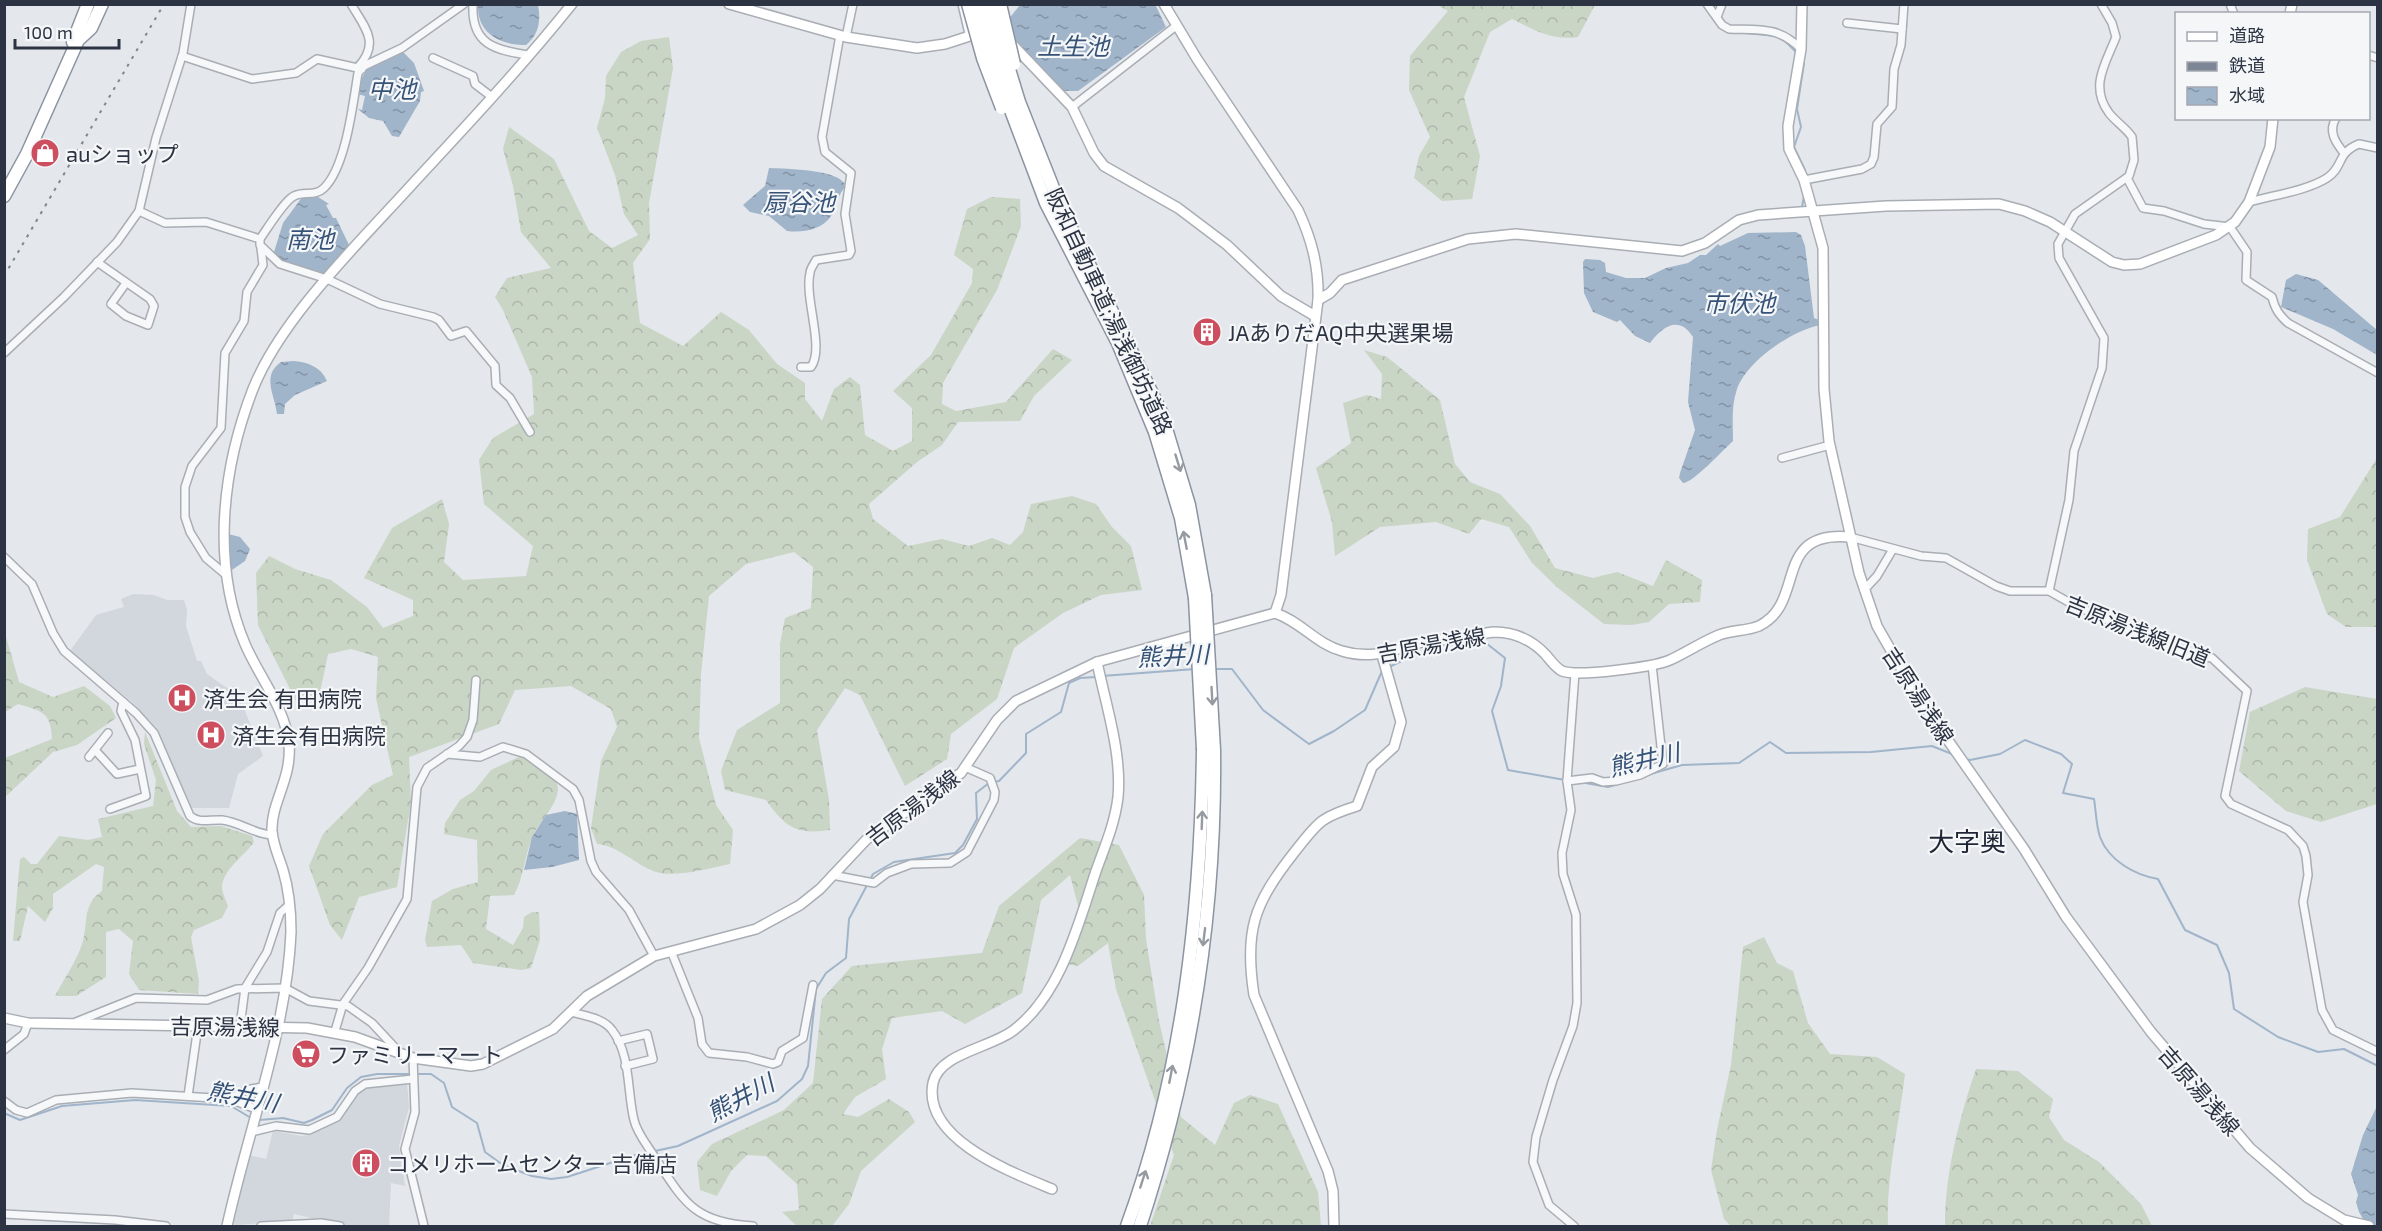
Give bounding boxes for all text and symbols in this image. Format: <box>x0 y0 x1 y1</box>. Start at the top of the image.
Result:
scale bar <box>15 12 118 50</box>
legend <box>2175 12 2370 120</box>
text: 100 m <box>24 21 73 43</box>
text: 道路 <box>2229 24 2265 46</box>
water label: 土生池 <box>1037 31 1111 60</box>
text: 鉄道 <box>2229 54 2265 76</box>
water label: 中池 <box>368 74 418 103</box>
text: 水域 <box>2229 84 2265 106</box>
shop icon: auショップ <box>29 137 61 169</box>
place label: auショップ <box>66 140 179 166</box>
street label: 阪和自動車道;湯浅御坊道路 <box>1041 184 1179 438</box>
water label: 扇谷池 <box>763 187 837 216</box>
water label: 南池 <box>286 224 336 253</box>
water label: 市伏池 <box>1703 288 1777 317</box>
building icon: JAありだAQ中央選果場 <box>1191 316 1223 348</box>
place label: JAありだAQ中央選果場 <box>1228 319 1453 346</box>
one-way arrow <box>1173 453 1184 472</box>
one-way arrow <box>1179 531 1190 550</box>
street label: 吉原湯浅線旧道 <box>2062 589 2214 671</box>
street label: 吉原湯浅線 <box>1375 622 1487 666</box>
water label: 熊井川 <box>1136 638 1213 671</box>
street label: 吉原湯浅線 <box>1878 642 1960 748</box>
hospital icon: 済生会 有田病院 <box>166 682 198 714</box>
place label: 済生会 有田病院 <box>203 685 362 711</box>
one-way arrow <box>1207 685 1218 705</box>
hospital icon: 済生会有田病院 <box>195 719 227 751</box>
place label: 済生会有田病院 <box>232 722 386 748</box>
water label: 熊井川 <box>1606 736 1685 781</box>
street label: 吉原湯浅線 <box>860 764 964 850</box>
one-way arrow <box>1196 811 1207 831</box>
district label: 大字奥 <box>1928 825 2006 856</box>
one-way arrow <box>1198 926 1209 946</box>
street label: 吉原湯浅線 <box>170 1012 280 1040</box>
supermarket icon: ファミリーマート <box>290 1038 322 1070</box>
street label: 吉原湯浅線 <box>2154 1040 2246 1140</box>
place label: ファミリーマート <box>327 1041 503 1067</box>
one-way arrow <box>1166 1065 1177 1085</box>
water label: 熊井川 <box>701 1066 781 1127</box>
water label: 熊井川 <box>205 1075 284 1118</box>
building icon: コメリホームセンター 吉備店 <box>350 1147 382 1179</box>
place label: コメリホームセンター 吉備店 <box>387 1150 677 1176</box>
one-way arrow <box>1139 1170 1150 1189</box>

